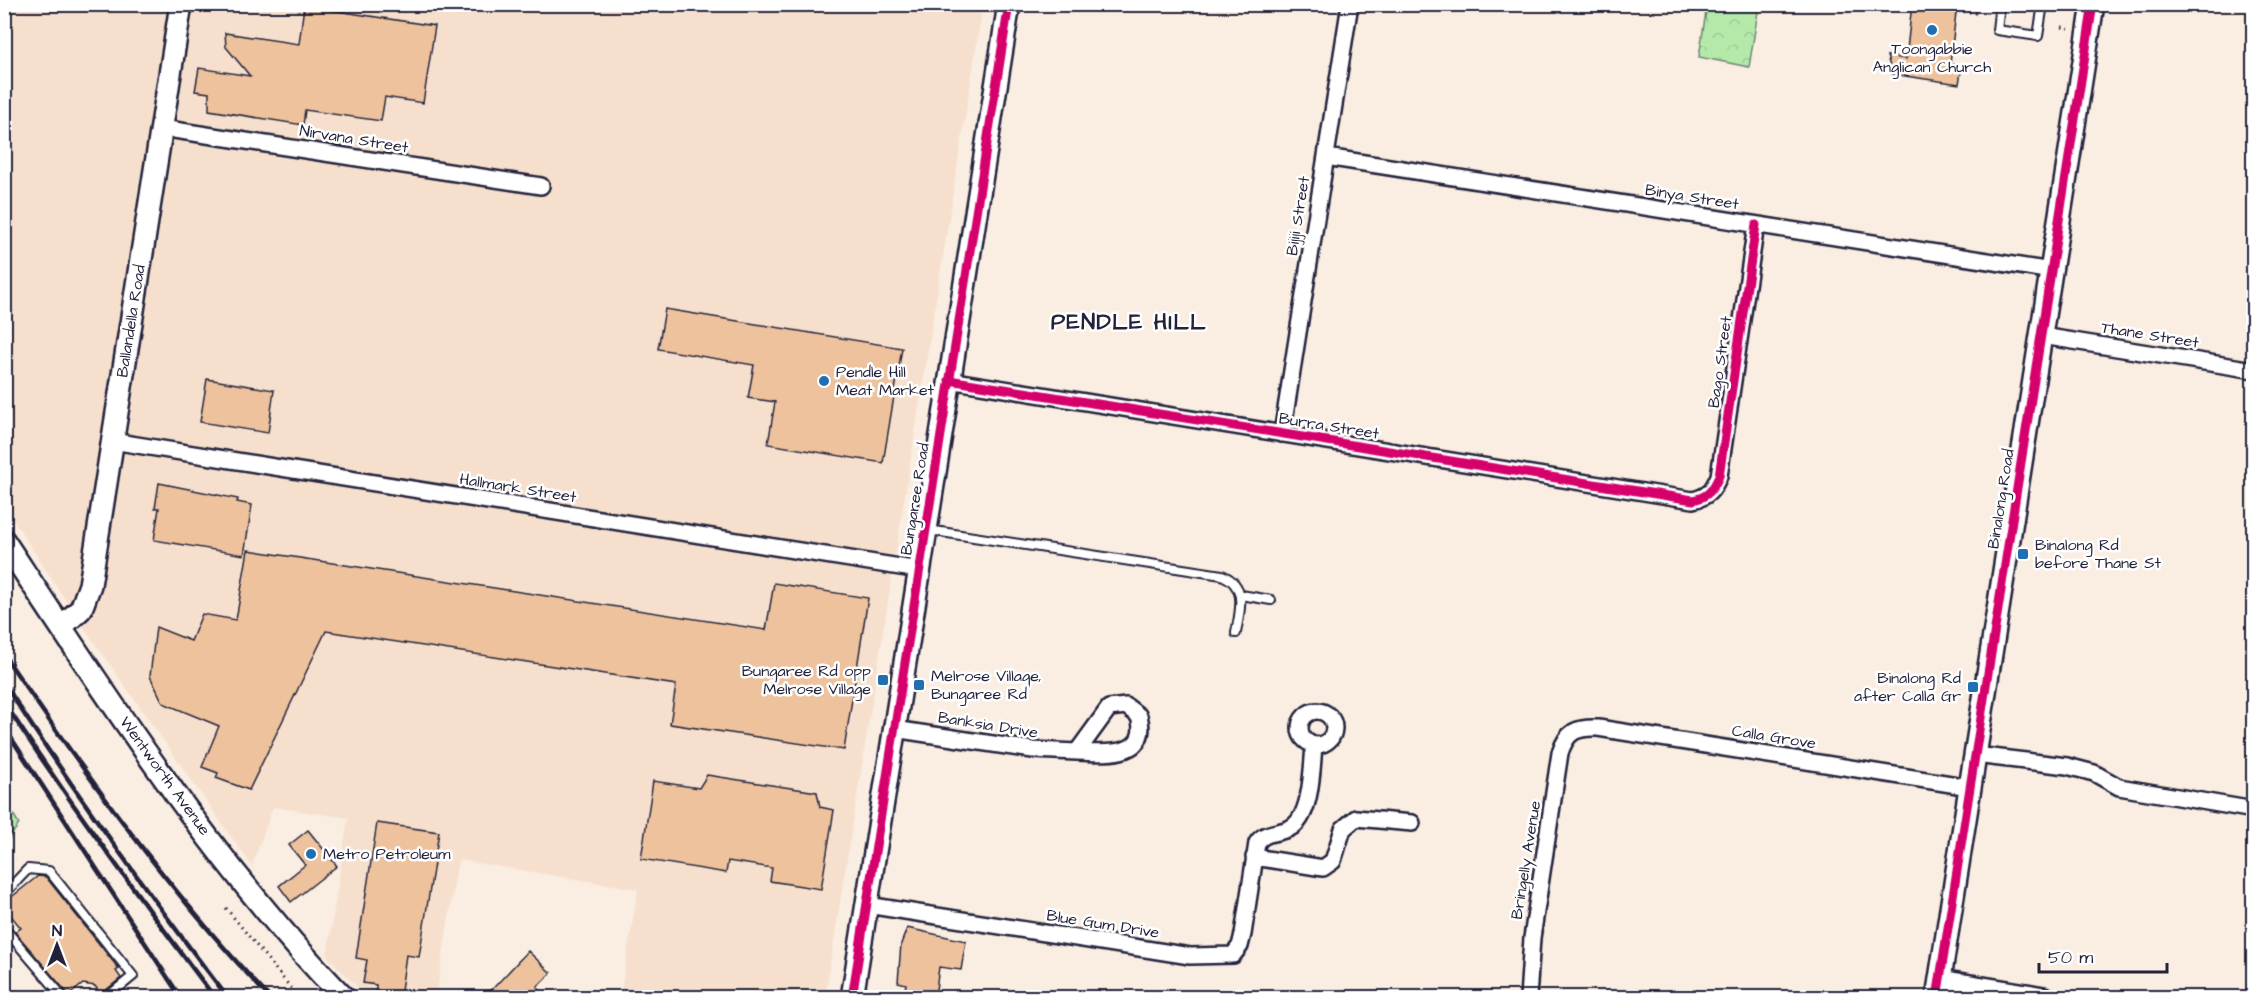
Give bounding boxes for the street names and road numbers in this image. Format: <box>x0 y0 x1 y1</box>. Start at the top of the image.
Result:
street label: Nirvana Street <box>298 120 410 159</box>
street label: Bijiji Street <box>1281 174 1315 257</box>
street label: Binya Street <box>1643 179 1741 216</box>
street label: Ballandella Road <box>111 263 151 379</box>
street label: Bago Street <box>1703 314 1738 409</box>
street label: Thane Street <box>2100 316 2201 354</box>
street label: Burra Street <box>1277 407 1381 445</box>
street label: Bungaree Road <box>895 441 936 557</box>
street label: Binalong Road <box>1982 447 2021 551</box>
street label: Hallmark Street <box>458 468 578 508</box>
street label: Banksia Drive <box>936 706 1040 744</box>
street label: Wentworth Avenue <box>114 712 216 840</box>
street label: Calla Grove <box>1730 719 1818 755</box>
street label: Bringelly Avenue <box>1506 799 1547 921</box>
street label: Blue Gum Drive <box>1045 904 1161 944</box>

